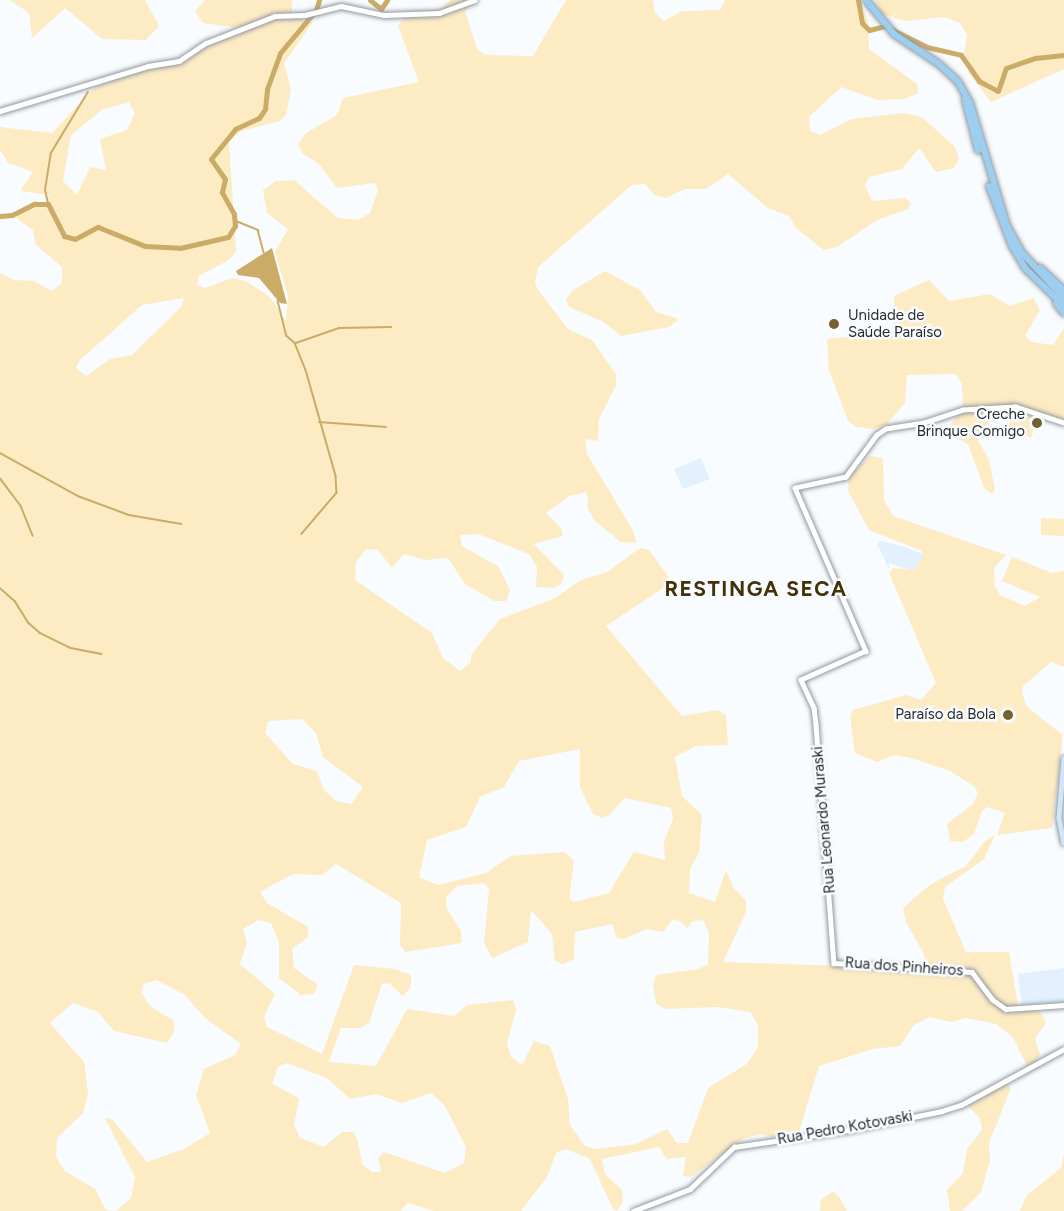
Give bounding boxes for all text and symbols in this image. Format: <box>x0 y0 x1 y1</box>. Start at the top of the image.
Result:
place label: Unidade de Saúde Paraíso <box>848 306 942 341</box>
marker: Unidade de Saúde Paraíso <box>825 315 843 333</box>
place label: Creche Brinque Comigo <box>917 405 1025 440</box>
marker: Creche Brinque Comigo <box>1030 416 1044 430</box>
district label: RESTINGA SECA <box>664 576 848 602</box>
place label: Paraíso da Bola <box>895 706 996 724</box>
marker: Paraíso da Bola <box>1001 708 1015 722</box>
street label: Rua Leonardo Muraski <box>809 746 839 894</box>
street label: Rua dos Pinheiros <box>844 954 964 980</box>
street label: Rua Pedro Kotovaski <box>776 1107 914 1149</box>

